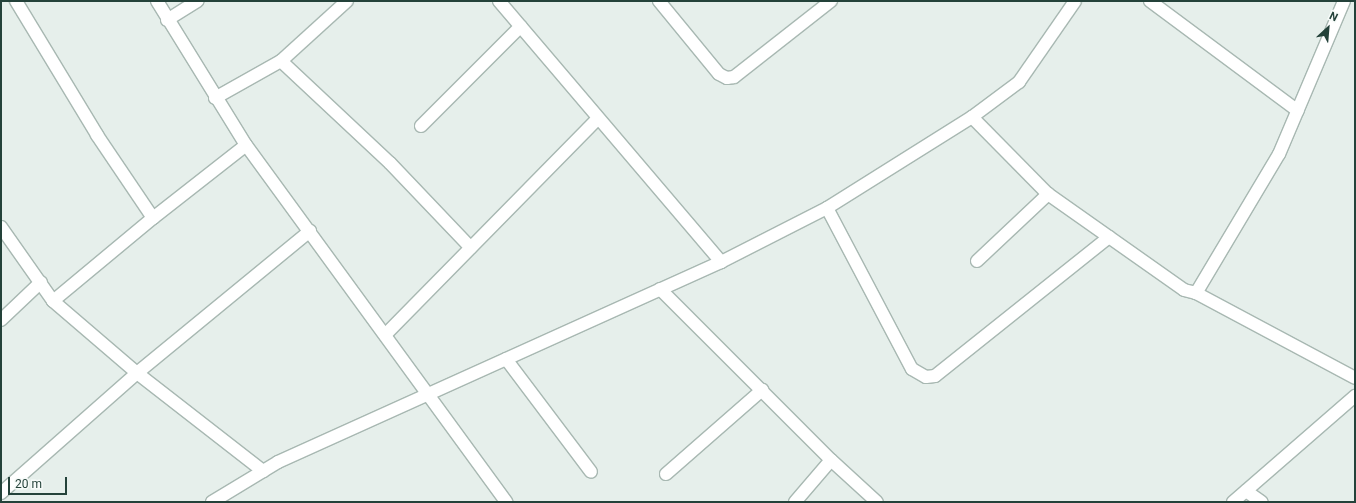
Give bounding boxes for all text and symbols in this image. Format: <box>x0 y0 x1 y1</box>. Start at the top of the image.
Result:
north arrow <box>1308 8 1348 48</box>
text: N <box>1327 9 1340 24</box>
scale bar <box>10 469 69 495</box>
text: 20 m <box>15 477 42 491</box>

